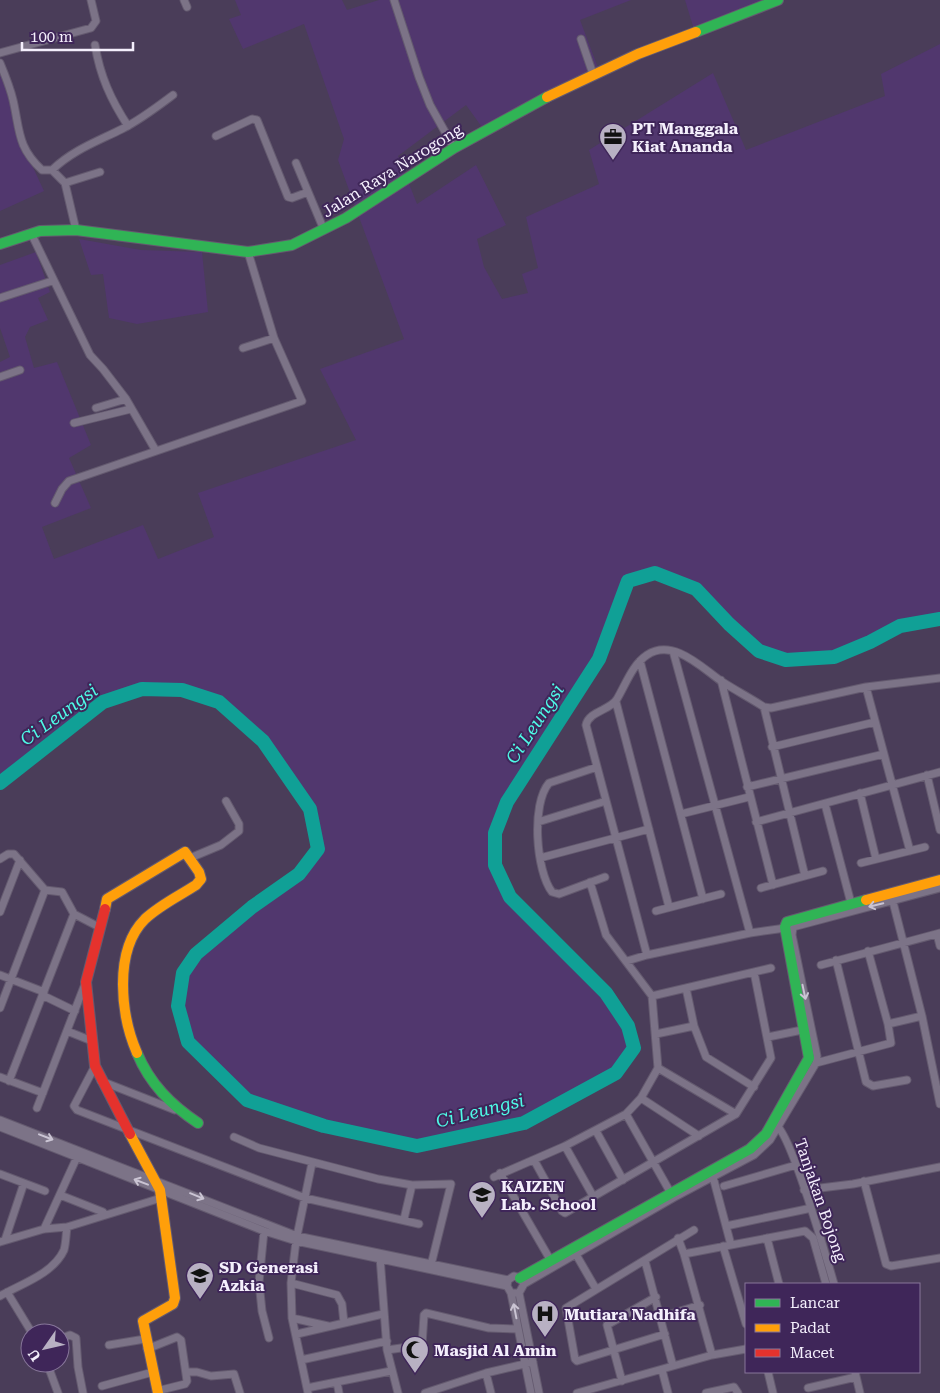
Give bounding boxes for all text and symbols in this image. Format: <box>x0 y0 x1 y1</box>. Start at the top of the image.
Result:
scale bar <box>22 20 134 52</box>
text: 100 m <box>30 28 73 46</box>
street label: Jalan Raya Narogong <box>319 119 467 221</box>
place label: PT Manggala Kiat Ananda <box>632 119 739 156</box>
office icon: PT Manggala Kiat Ananda <box>598 122 628 161</box>
water label: Ci Leungsi <box>16 679 102 750</box>
water label: Ci Leungsi <box>501 680 568 767</box>
one-way arrow <box>868 901 884 910</box>
one-way arrow <box>800 983 809 999</box>
water label: Ci Leungsi <box>434 1089 527 1132</box>
one-way arrow <box>37 1133 53 1142</box>
street label: Tanjakan Bojong <box>791 1136 851 1265</box>
one-way arrow <box>134 1177 149 1187</box>
place label: KAIZEN Lab. School <box>501 1177 597 1214</box>
school or university icon: KAIZEN Lab. School <box>467 1180 497 1219</box>
one-way arrow <box>189 1191 204 1201</box>
place label: SD Generasi Azkia <box>219 1258 319 1295</box>
school or university icon: SD Generasi Azkia <box>185 1261 215 1300</box>
legend <box>745 1283 920 1373</box>
text: Lancar <box>790 1294 840 1312</box>
hospital icon: Mutiara Nadhifa <box>530 1299 560 1338</box>
one-way arrow <box>509 1303 519 1319</box>
place label: Mutiara Nadhifa <box>564 1305 696 1324</box>
text: Padat <box>790 1319 831 1337</box>
north arrow <box>20 1323 70 1373</box>
mosque icon: Masjid Al Amin <box>400 1335 430 1374</box>
place label: Masjid Al Amin <box>434 1341 557 1360</box>
text: Macet <box>790 1344 835 1362</box>
text: U <box>24 1346 44 1364</box>

